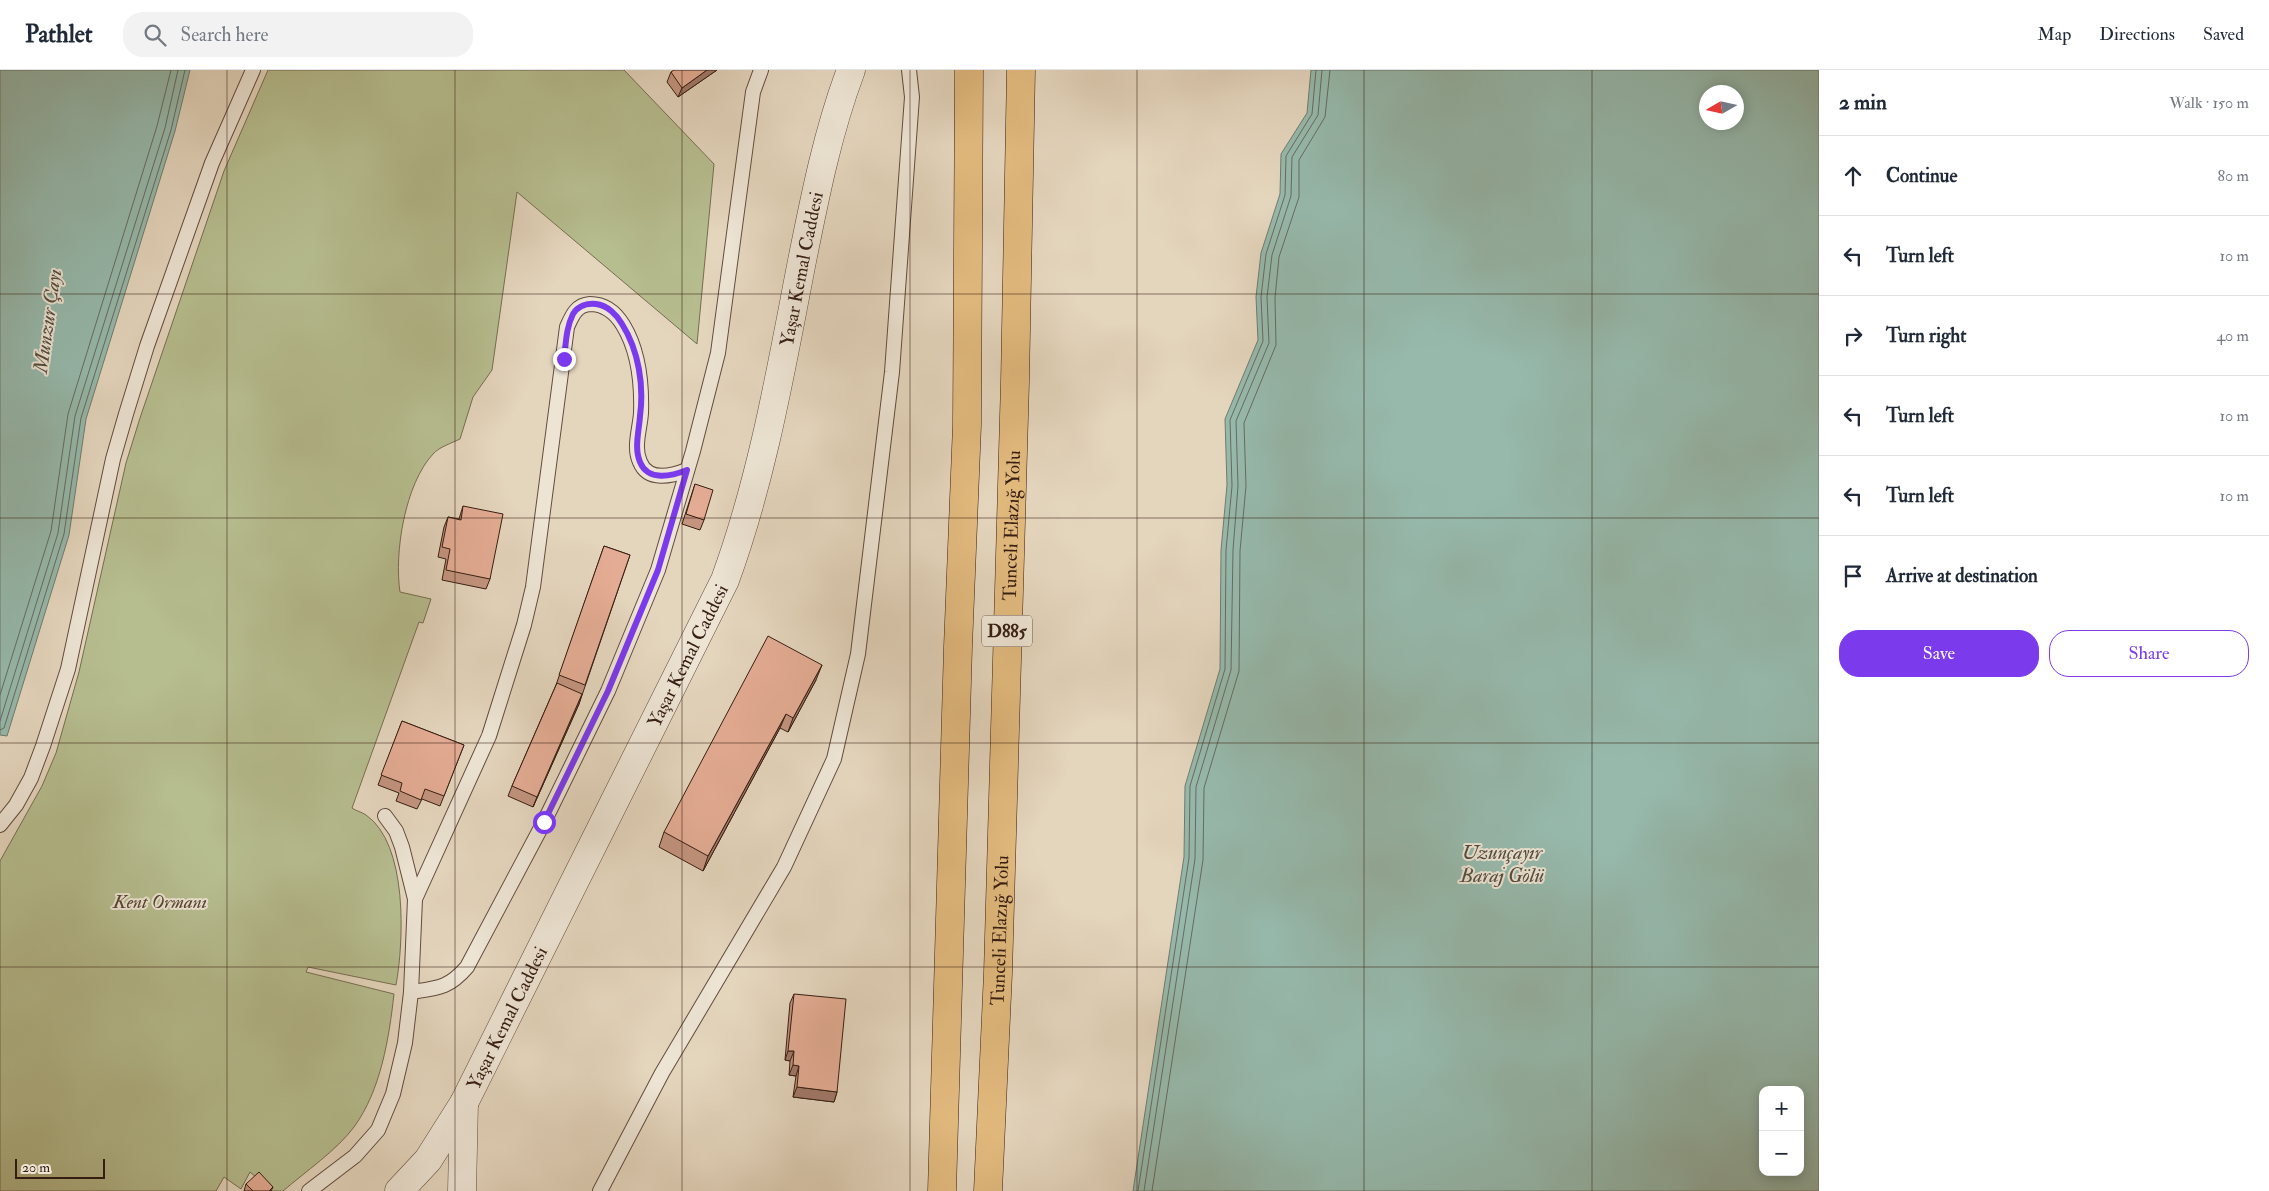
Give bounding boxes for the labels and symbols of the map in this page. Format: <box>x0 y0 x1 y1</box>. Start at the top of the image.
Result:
north arrow <box>1699 85 1744 130</box>
street label: Yaşar Kemal Caddesi <box>775 190 829 348</box>
water label: Munzur Çayı <box>28 267 67 376</box>
route end <box>553 348 576 371</box>
street label: Tunceli Elazığ Yolu <box>998 450 1026 601</box>
street label: Yaşar Kemal Caddesi <box>642 580 734 732</box>
road number: D885 <box>982 616 1032 646</box>
route start <box>533 811 556 834</box>
water label: Uzunçayır Baraj Gölü <box>1459 840 1544 888</box>
street label: Tunceli Elazığ Yolu <box>986 855 1014 1006</box>
park label: Kent Ormanı <box>112 890 207 914</box>
street label: Yaşar Kemal Caddesi <box>462 943 553 1094</box>
scale bar <box>15 1156 105 1179</box>

